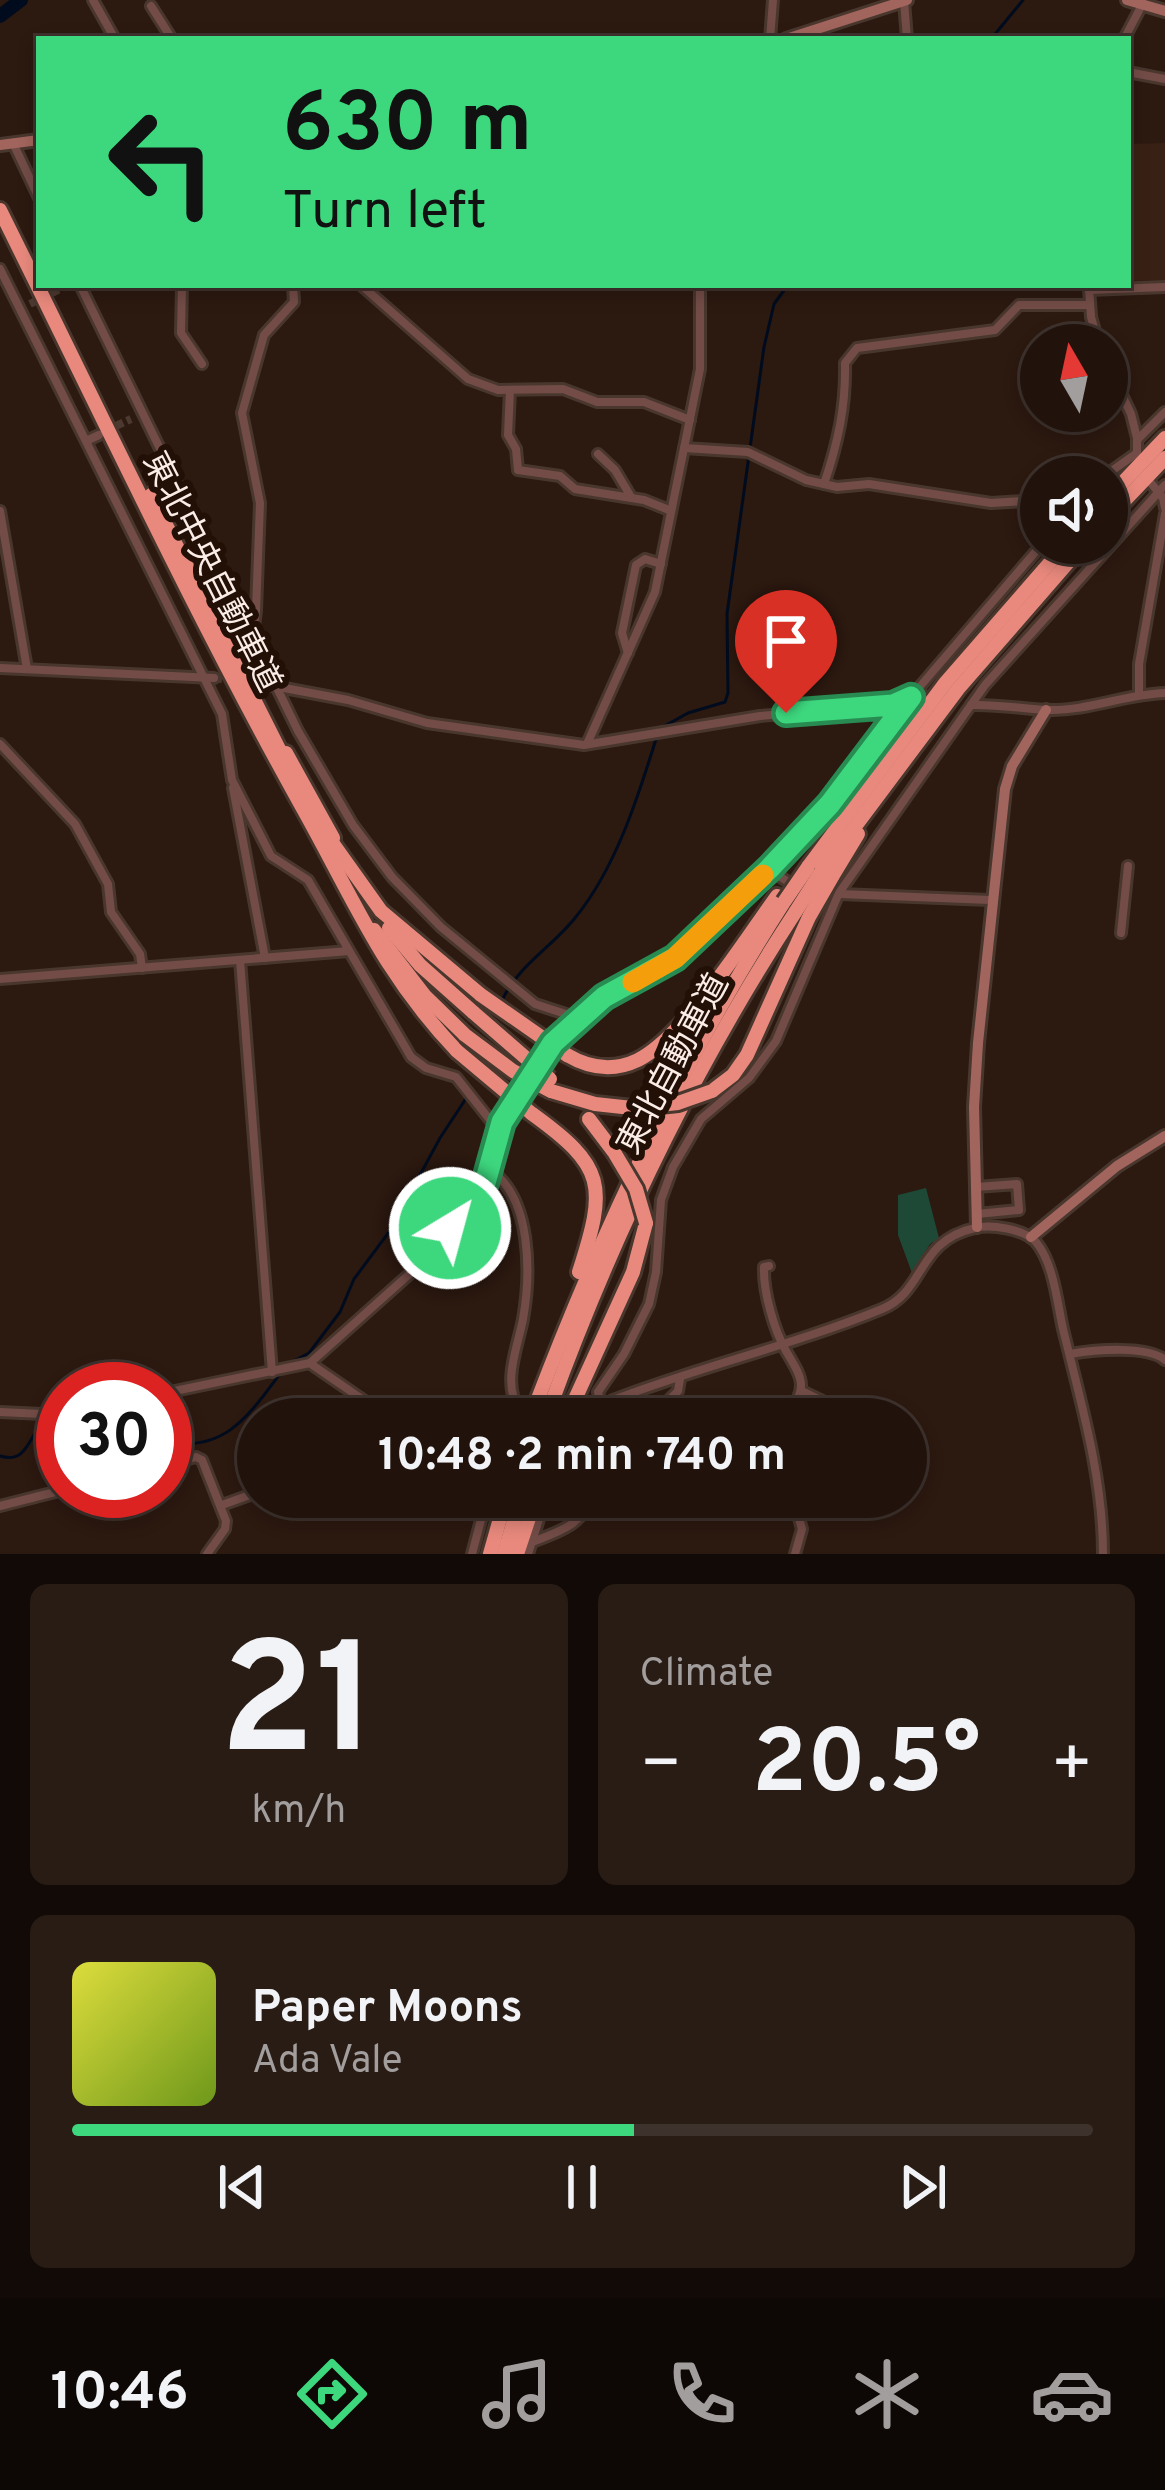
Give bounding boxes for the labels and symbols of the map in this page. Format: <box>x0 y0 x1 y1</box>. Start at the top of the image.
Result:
north arrow <box>1020 324 1128 432</box>
street label: 東北中央自動車道 <box>131 446 289 700</box>
pin <box>735 590 837 713</box>
street label: 東北自動車道 <box>610 968 740 1162</box>
position arrow <box>387 1165 513 1291</box>
speed limit sign: 30 <box>36 1362 192 1518</box>

